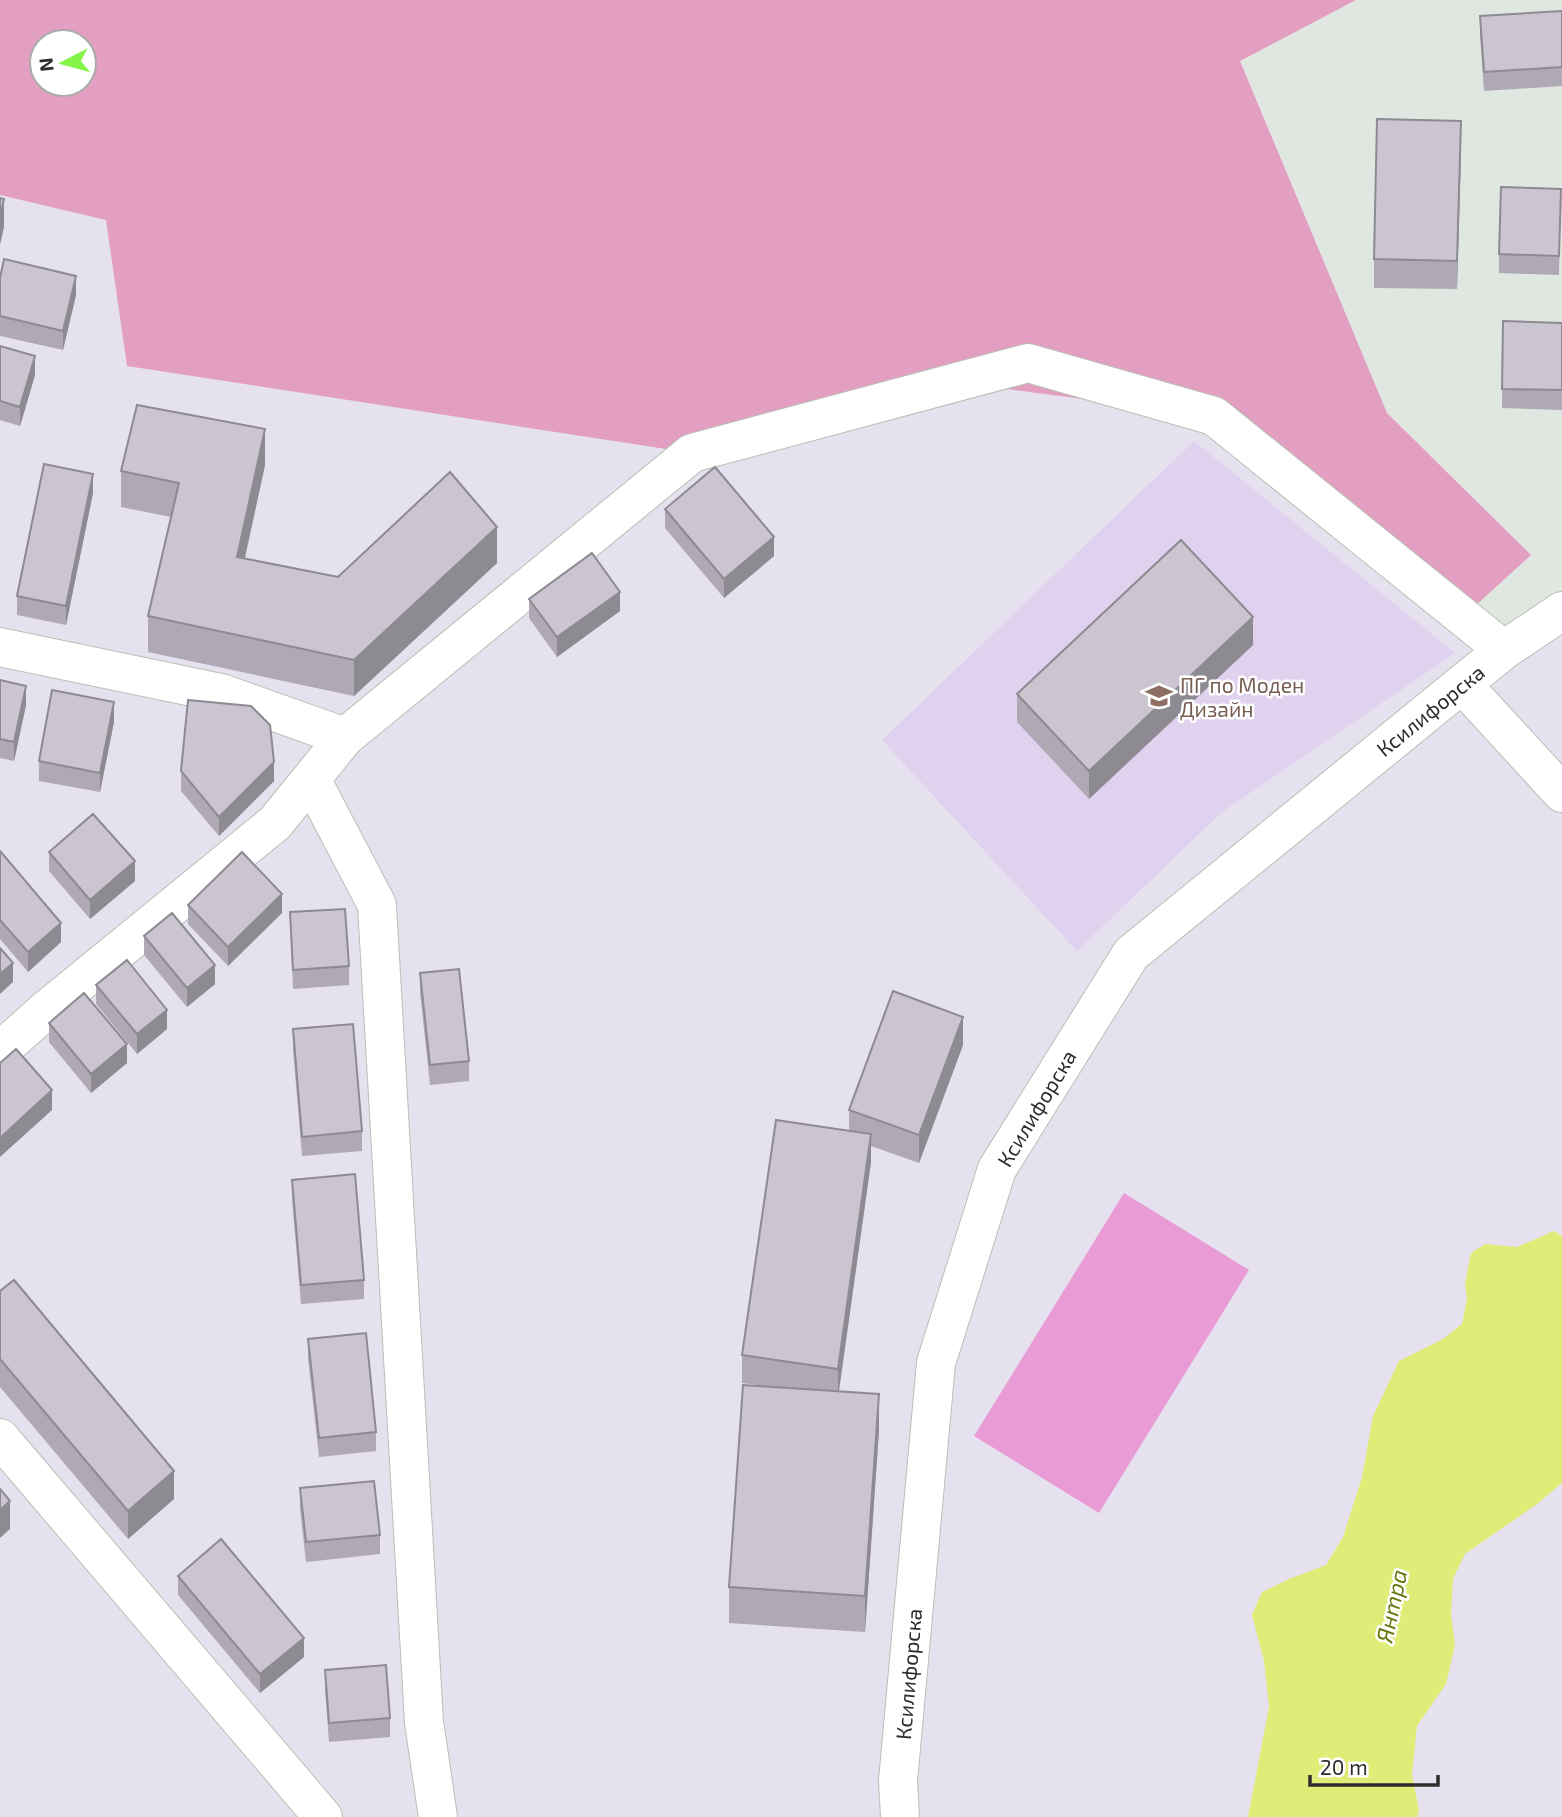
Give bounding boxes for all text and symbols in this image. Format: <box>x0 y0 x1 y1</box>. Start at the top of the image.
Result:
north arrow <box>28 28 98 98</box>
text: N <box>33 57 58 73</box>
street label: Ксилифорска <box>1371 659 1489 761</box>
place label: ПГ по Моден Дизайн <box>1180 672 1304 721</box>
school or university icon: ПГ по Моден Дизайн <box>1144 681 1174 711</box>
street label: Ксилифорска <box>991 1045 1081 1171</box>
water label: Янтра <box>1370 1567 1412 1645</box>
street label: Ксилифорска <box>890 1607 926 1741</box>
scale bar <box>1310 1744 1438 1788</box>
text: 20 m <box>1320 1754 1368 1779</box>

